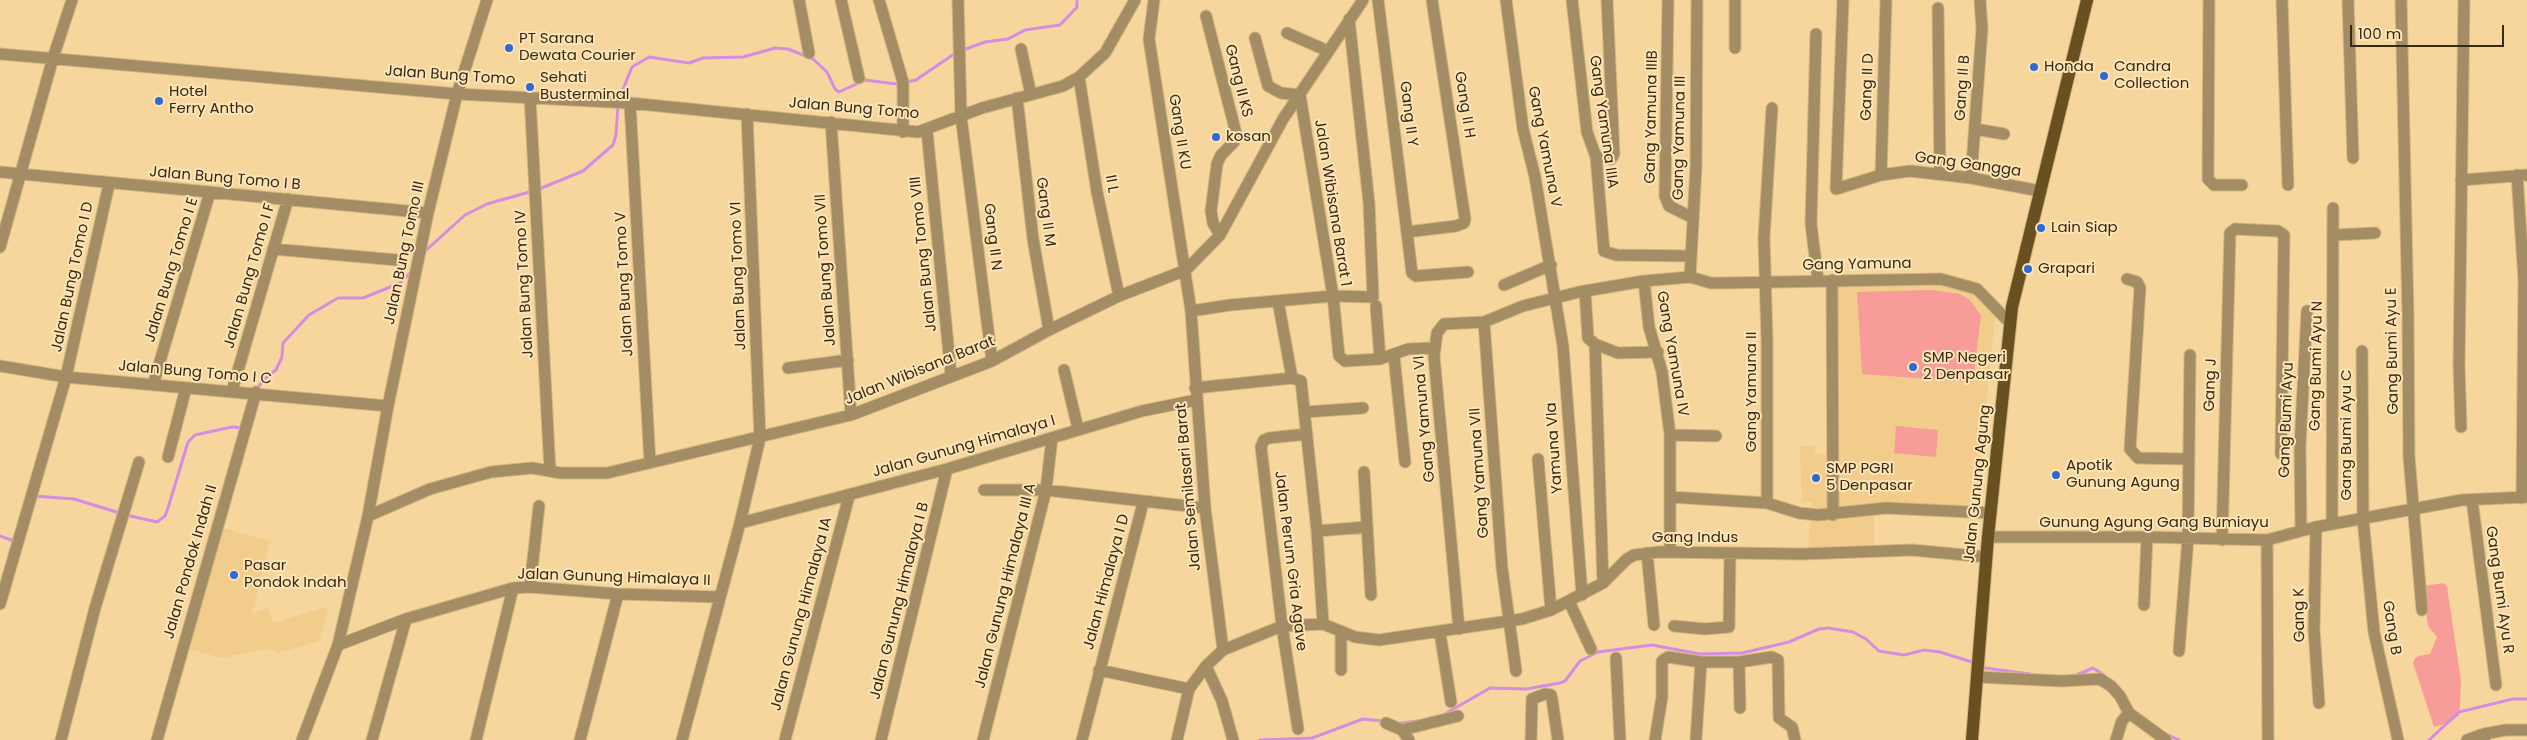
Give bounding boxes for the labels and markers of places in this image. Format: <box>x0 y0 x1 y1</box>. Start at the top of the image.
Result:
place label: PT Sarana Dewata Courier <box>519 30 636 65</box>
marker: PT Sarana Dewata Courier <box>503 42 515 54</box>
place label: Honda <box>2044 58 2094 76</box>
place label: Candra Collection <box>2114 58 2189 93</box>
marker: Honda <box>2028 61 2040 73</box>
place label: Sehati Busterminal <box>540 69 630 104</box>
marker: Candra Collection <box>2098 70 2110 82</box>
marker: Sehati Busterminal <box>524 81 536 93</box>
place label: Hotel Ferry Antho <box>169 83 254 118</box>
marker: Hotel Ferry Antho <box>153 95 165 107</box>
place label: kosan <box>1226 128 1271 146</box>
marker: kosan <box>1210 131 1222 143</box>
place label: Lain Siap <box>2051 219 2118 237</box>
marker: Lain Siap <box>2035 222 2047 234</box>
place label: Grapari <box>2038 260 2095 278</box>
marker: Grapari <box>2022 263 2034 275</box>
place label: SMP Negeri 2 Denpasar <box>1923 349 2009 384</box>
marker: SMP Negeri 2 Denpasar <box>1907 361 1919 373</box>
place label: Apotik Gunung Agung <box>2066 457 2180 492</box>
place label: SMP PGRI 5 Denpasar <box>1826 460 1913 495</box>
marker: Apotik Gunung Agung <box>2050 469 2062 481</box>
marker: SMP PGRI 5 Denpasar <box>1810 472 1822 484</box>
place label: Pasar Pondok Indah <box>244 557 347 592</box>
marker: Pasar Pondok Indah <box>228 569 240 581</box>

